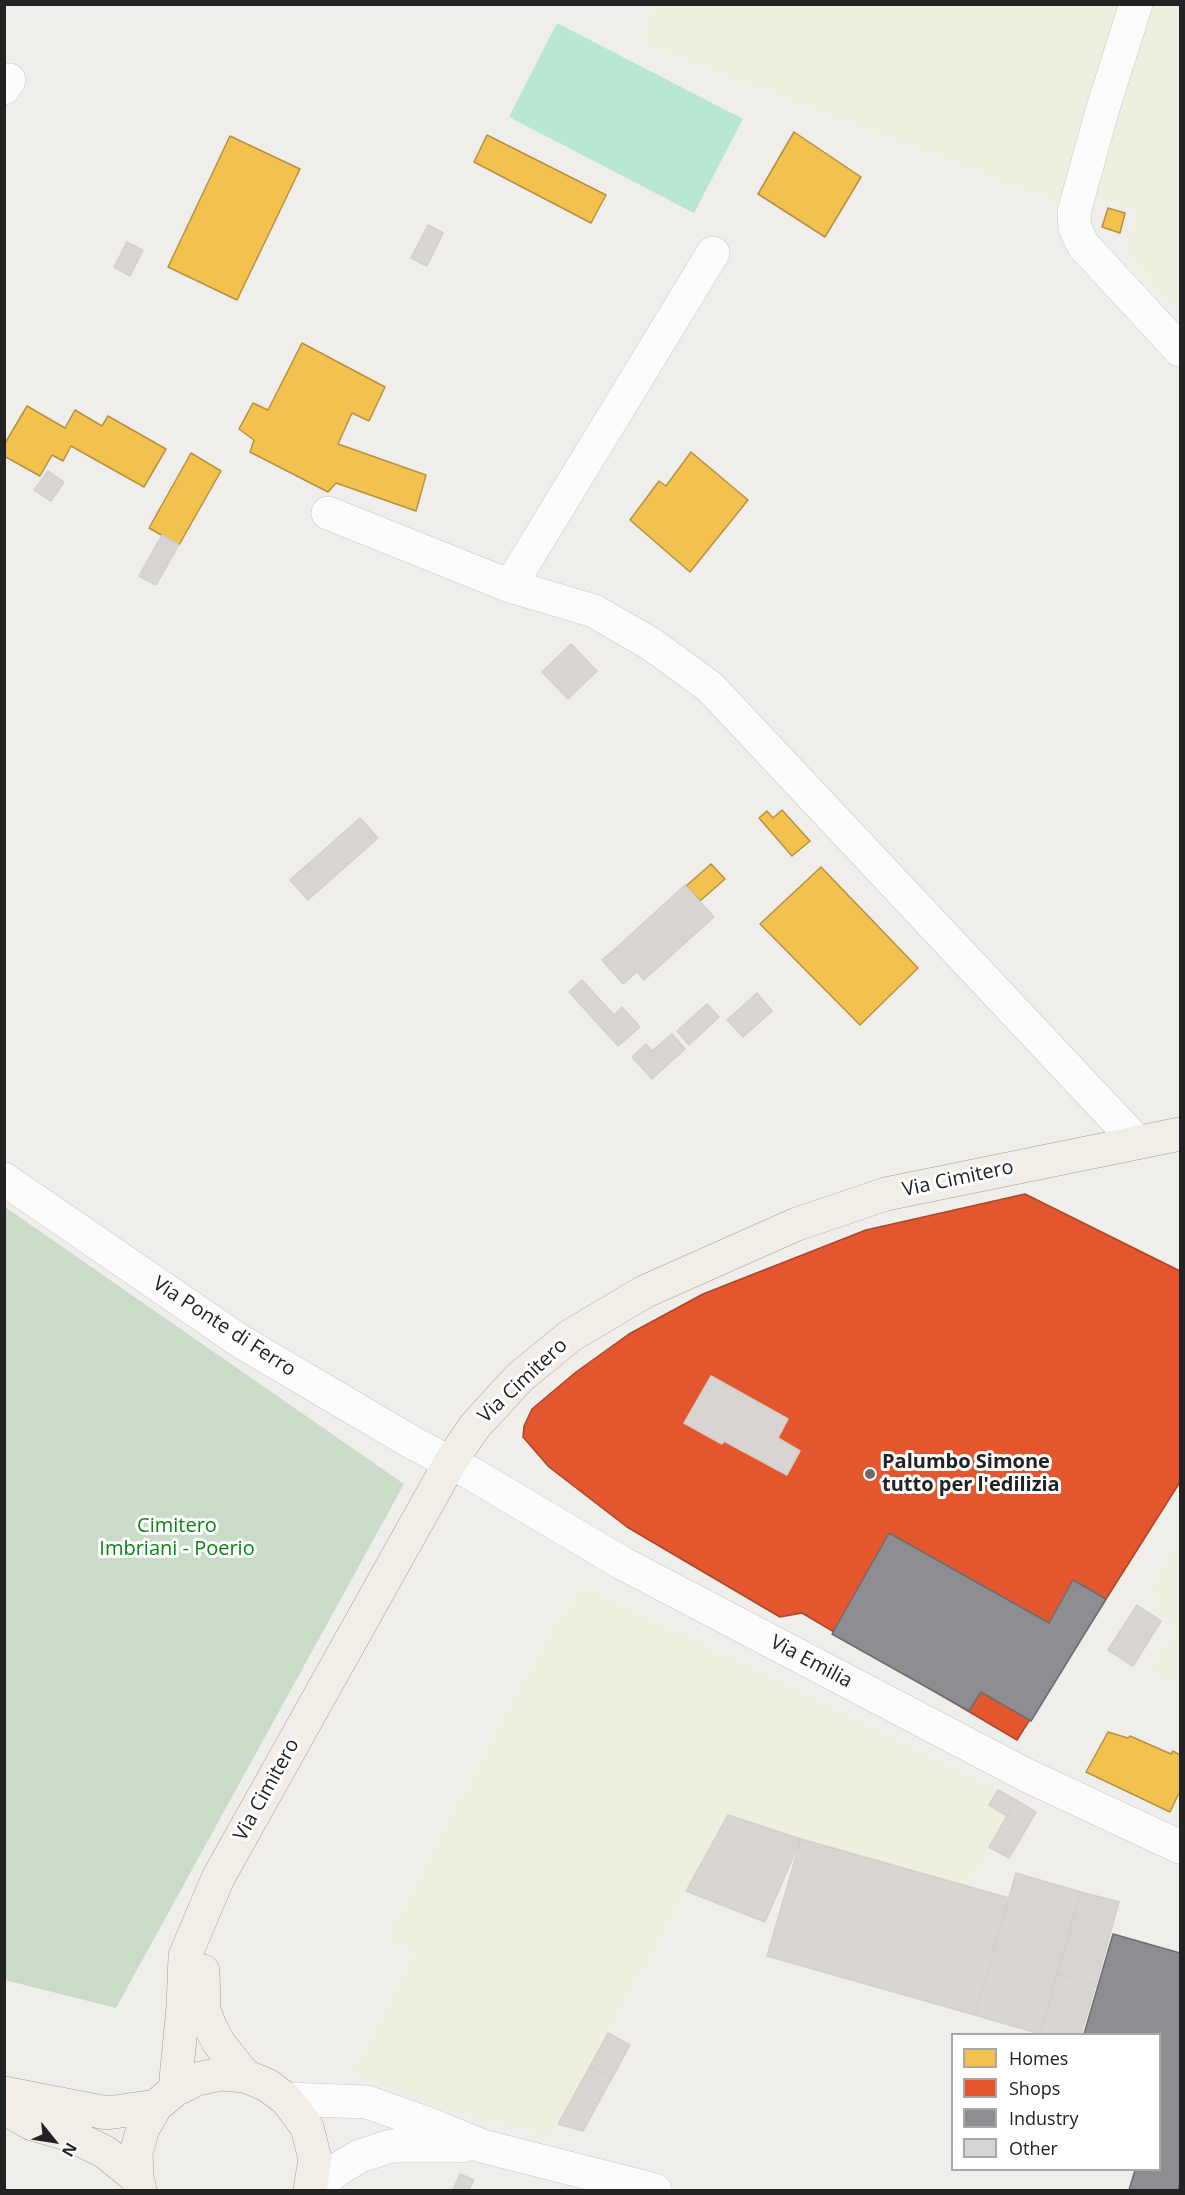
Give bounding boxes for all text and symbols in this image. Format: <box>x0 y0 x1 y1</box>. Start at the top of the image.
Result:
street label: Via Cimitero <box>900 1156 1016 1202</box>
street label: Via Ponte di Ferro <box>148 1272 300 1382</box>
street label: Via Cimitero <box>473 1334 573 1428</box>
place label: Palumbo Simone tutto per l'edilizia <box>882 1450 1060 1497</box>
marker: Palumbo Simone tutto per l'edilizia <box>863 1467 877 1481</box>
park label: Cimitero Imbriani - Poerio <box>99 1514 255 1561</box>
street label: Via Emilia <box>766 1630 856 1694</box>
street label: Via Cimitero <box>229 1735 305 1845</box>
legend <box>951 2033 1161 2171</box>
text: Homes <box>1009 2046 1068 2070</box>
text: Shops <box>1009 2076 1060 2100</box>
text: Industry <box>1009 2106 1079 2130</box>
north arrow <box>24 2111 84 2171</box>
text: Other <box>1009 2136 1058 2160</box>
text: N <box>57 2139 82 2161</box>

